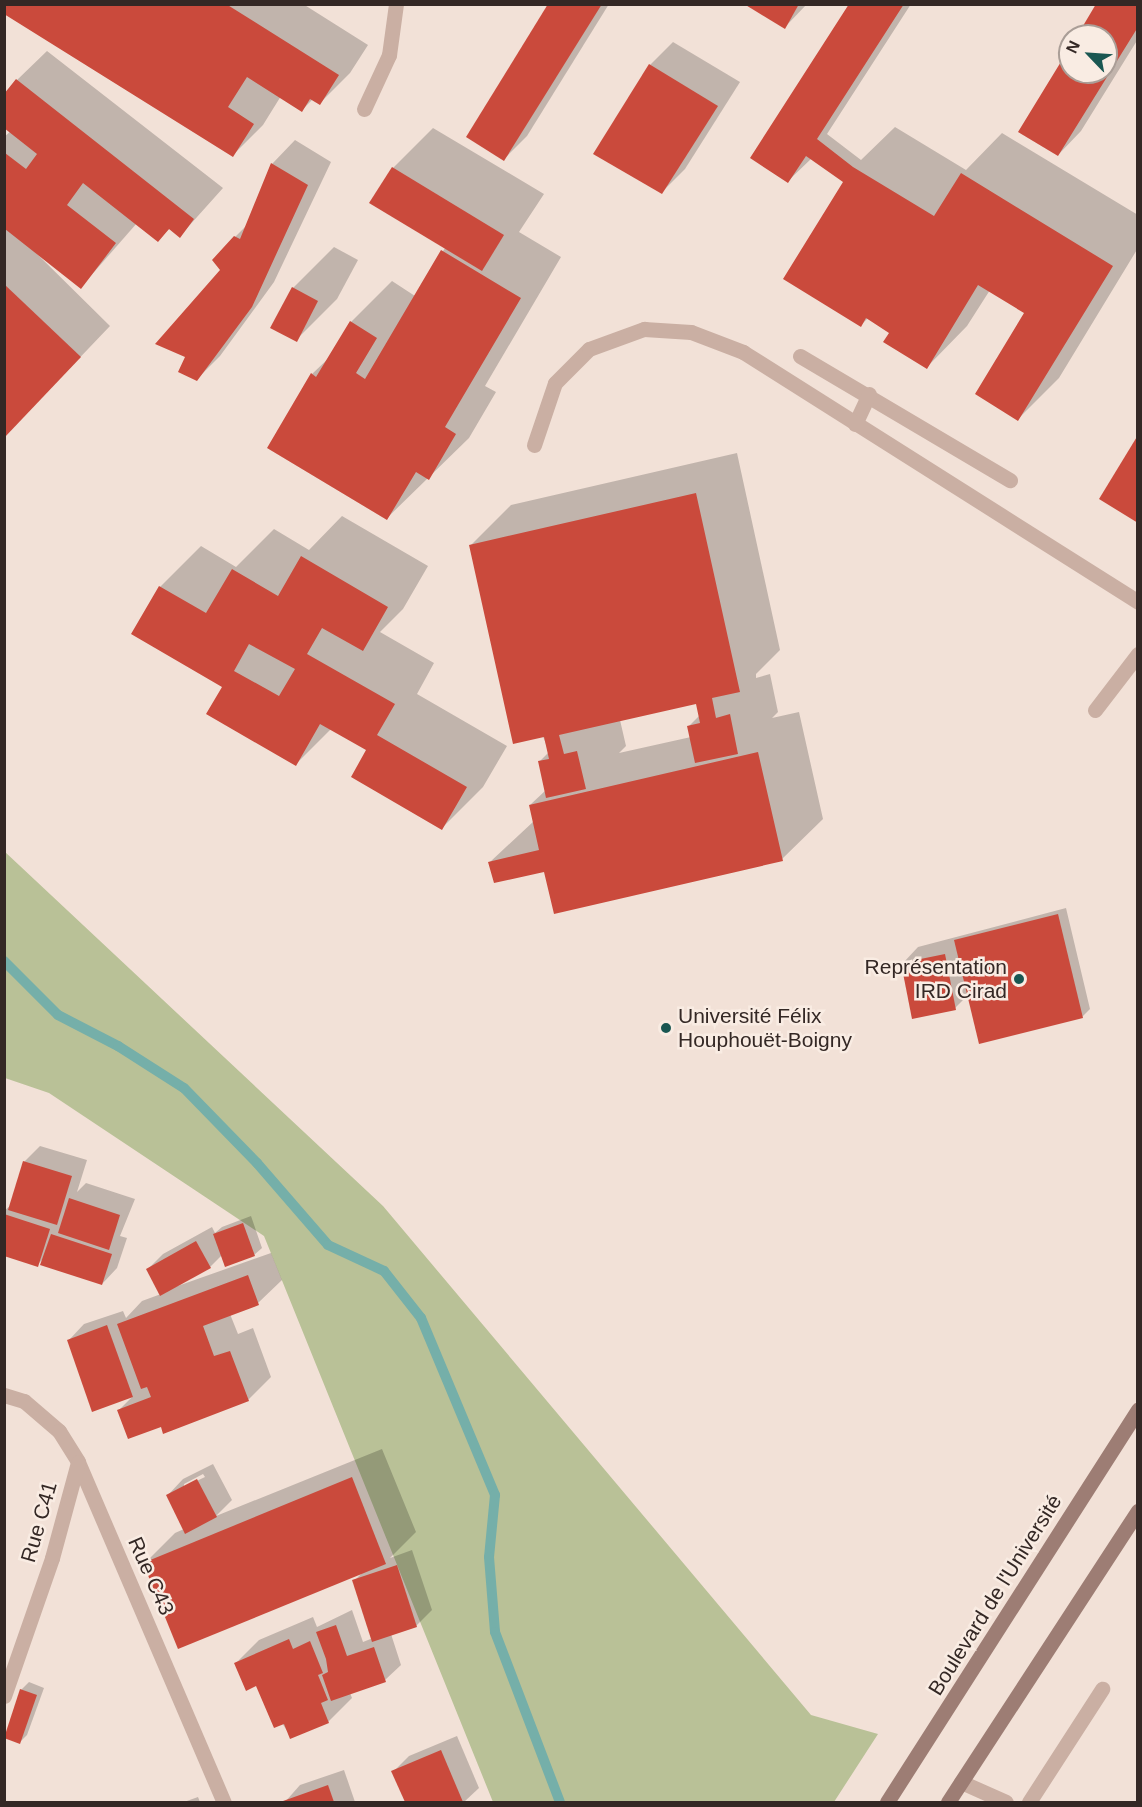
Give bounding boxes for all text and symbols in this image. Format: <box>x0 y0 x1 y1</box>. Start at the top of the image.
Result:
north arrow <box>1058 24 1118 84</box>
text: N <box>1063 38 1083 56</box>
place label: Représentation IRD Cirad <box>865 954 1007 1004</box>
marker: Représentation IRD Cirad <box>1012 972 1026 986</box>
place label: Université Félix Houphouët-Boigny <box>678 1003 852 1053</box>
marker: Université Félix Houphouët-Boigny <box>659 1021 673 1035</box>
street label: Rue C41 <box>15 1479 63 1565</box>
street label: Boulevard de l'Université <box>923 1490 1067 1700</box>
street label: Rue C43 <box>123 1533 179 1619</box>

